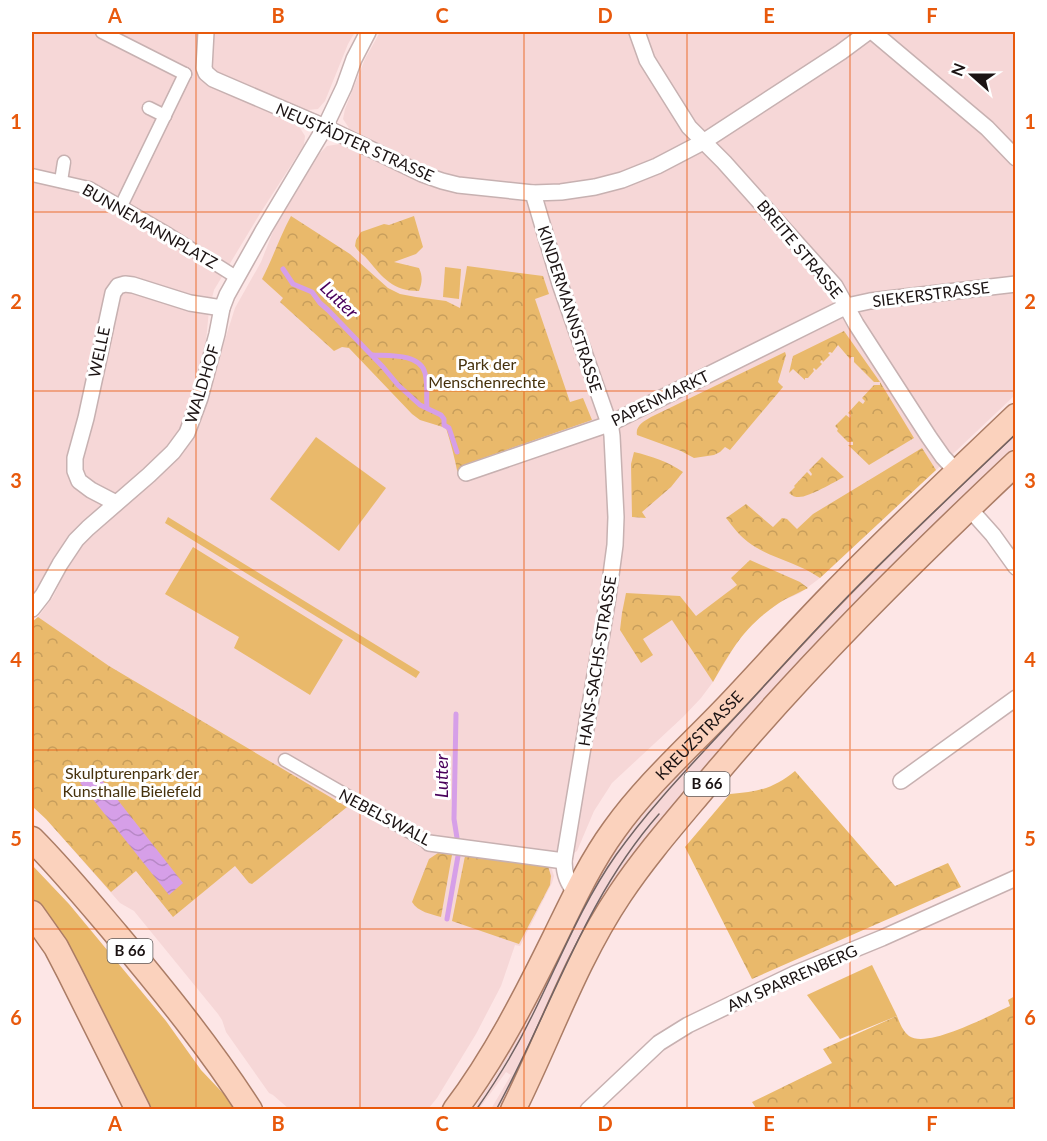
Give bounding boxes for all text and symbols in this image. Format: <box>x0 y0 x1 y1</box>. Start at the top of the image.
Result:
text: A <box>107 3 122 27</box>
text: B <box>271 3 285 27</box>
text: C <box>435 3 449 27</box>
text: D <box>597 3 613 27</box>
text: E <box>763 3 775 27</box>
text: F <box>926 3 938 27</box>
north arrow <box>942 45 1002 105</box>
text: N <box>946 60 969 79</box>
street label: NEUSTÄDTER STRASSE <box>273 98 437 185</box>
text: 1 <box>10 109 22 133</box>
text: 1 <box>1024 109 1036 133</box>
street label: BUNNEMANNPLATZ <box>79 179 221 272</box>
street label: BREITE STRASSE <box>754 196 847 302</box>
street label: KINDERMANNSTRASSE <box>534 223 606 395</box>
water label: Lutter <box>316 276 364 323</box>
street label: SIEKERSTRASSE <box>871 277 991 310</box>
text: 2 <box>10 289 22 313</box>
text: 2 <box>1024 289 1036 313</box>
street label: WELLE <box>84 325 113 379</box>
street label: WALDHOF <box>181 342 222 425</box>
park label: Park der Menschenrechte <box>428 354 546 391</box>
street label: PAPENMARKT <box>608 365 712 429</box>
text: 3 <box>10 468 22 492</box>
text: 3 <box>1024 468 1036 492</box>
street label: HANS-SACHS-STRASSE <box>574 574 619 747</box>
text: 4 <box>10 647 22 671</box>
text: 4 <box>1024 647 1036 671</box>
street label: KREUZSTRASSE <box>651 686 746 783</box>
water label: Lutter <box>430 753 452 798</box>
park label: Skulpturenpark der Kunsthalle Bielefeld <box>63 763 201 800</box>
road number: B 66 <box>684 772 730 796</box>
street label: NEBELSWALL <box>336 784 434 849</box>
text: 5 <box>10 826 22 850</box>
text: 5 <box>1024 826 1036 850</box>
road number: B 66 <box>108 939 152 963</box>
street label: AM SPARRENBERG <box>724 940 860 1015</box>
text: 6 <box>10 1005 22 1029</box>
text: 6 <box>1024 1005 1036 1029</box>
text: A <box>107 1111 122 1135</box>
text: B <box>271 1111 285 1135</box>
text: C <box>435 1111 449 1135</box>
text: D <box>597 1111 613 1135</box>
text: E <box>763 1111 775 1135</box>
text: F <box>926 1111 938 1135</box>

